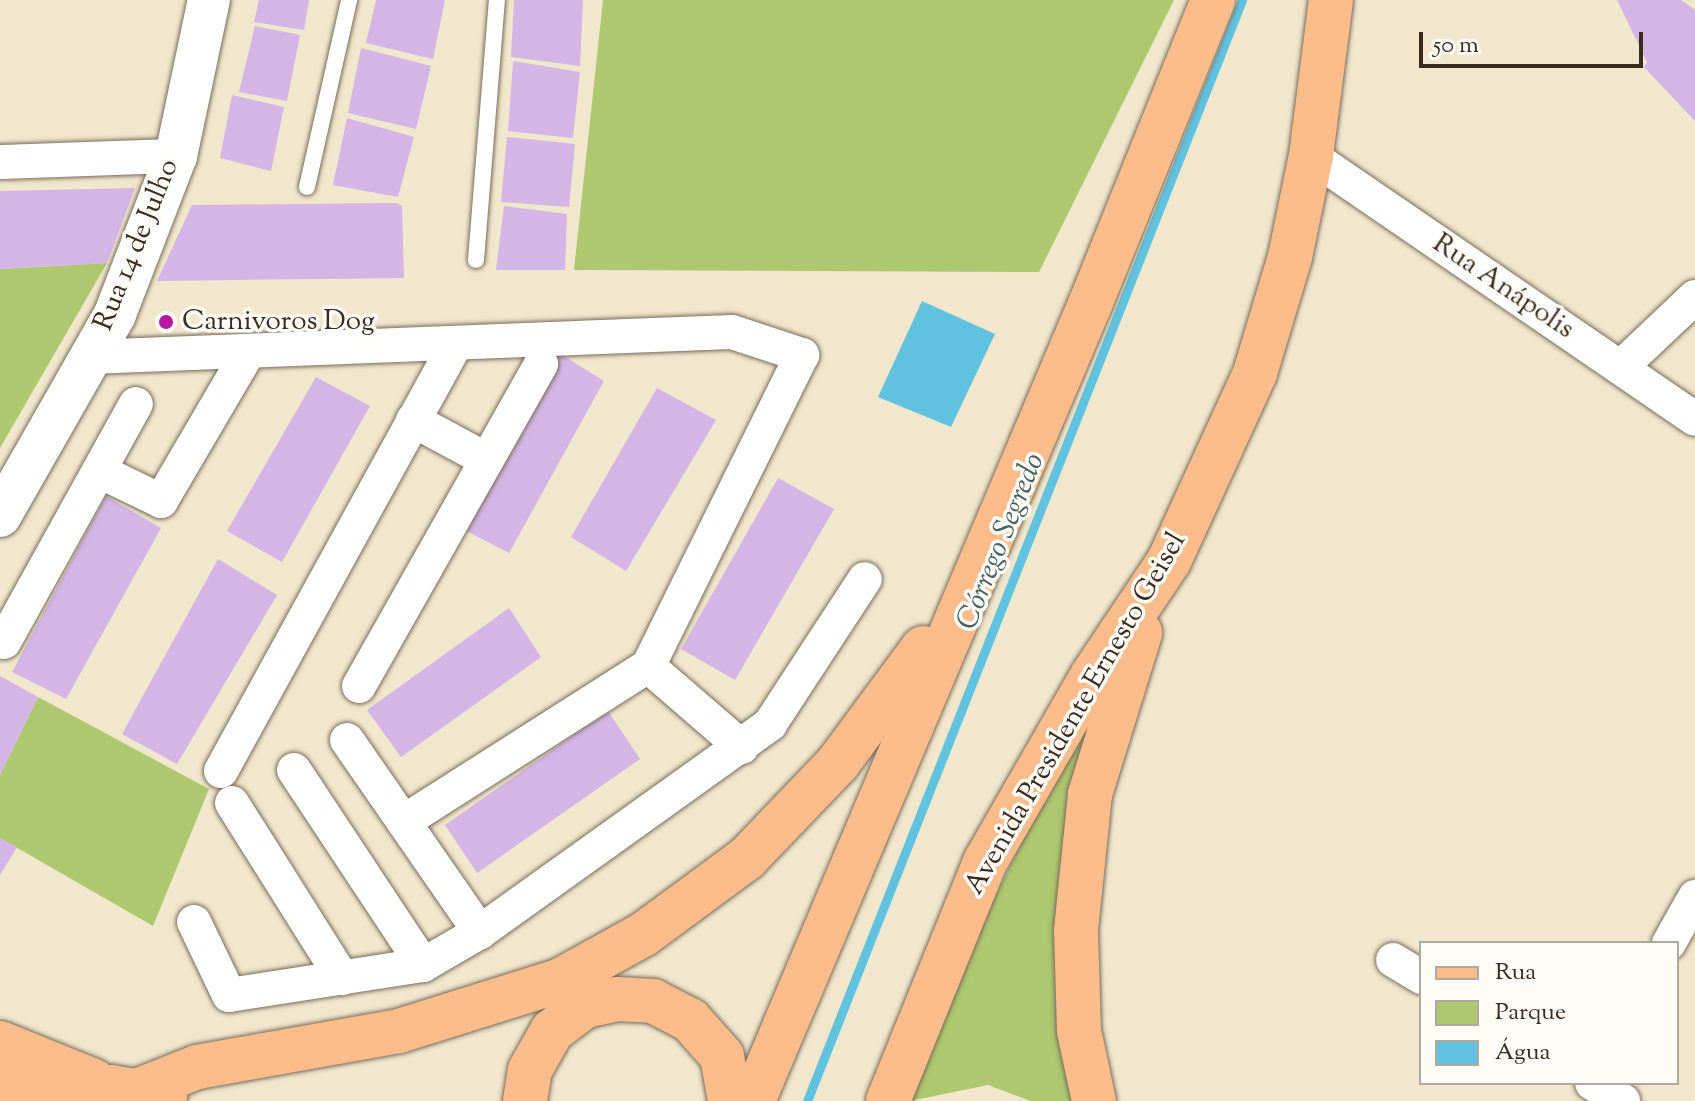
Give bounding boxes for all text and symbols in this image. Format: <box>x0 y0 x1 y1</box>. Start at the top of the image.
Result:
scale bar <box>1423 16 1647 66</box>
text: 50 m <box>1433 29 1479 63</box>
street label: Rua 14 de Julho <box>87 154 187 336</box>
street label: Rua Anápolis <box>1426 227 1580 347</box>
place label: Carnivoros Dog <box>182 305 375 339</box>
marker: Carnivoros Dog <box>157 313 175 331</box>
water label: Córrego Segredo <box>950 448 1054 636</box>
street label: Avenida Presidente Ernesto Geisel <box>958 527 1194 901</box>
legend <box>1419 941 1679 1085</box>
text: Rua <box>1495 956 1536 990</box>
text: Parque <box>1495 996 1566 1030</box>
text: Água <box>1495 1036 1551 1070</box>

